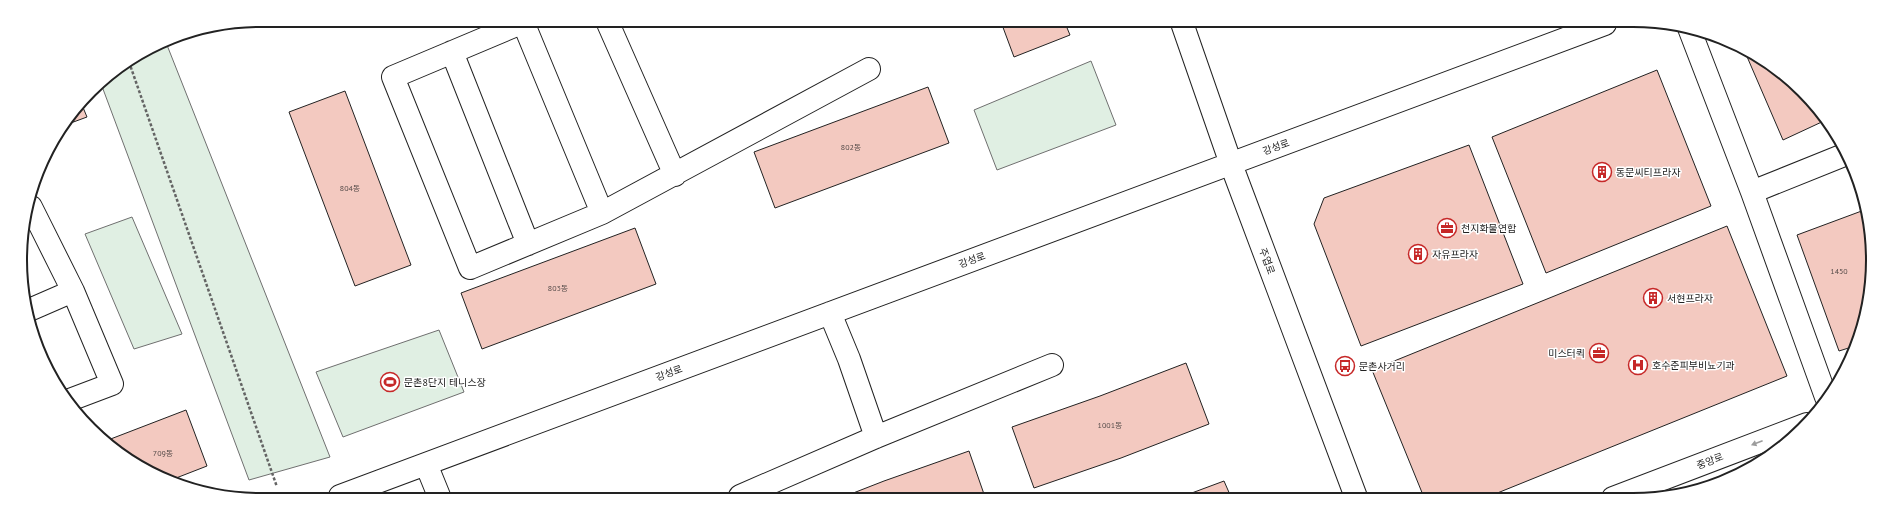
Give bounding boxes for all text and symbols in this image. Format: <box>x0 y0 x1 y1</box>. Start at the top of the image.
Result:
street label: 강성로 <box>1261 136 1291 158</box>
house number: 802동 <box>841 142 861 152</box>
building icon: 동문씨티프라자 <box>1591 161 1613 183</box>
place label: 동문씨티프라자 <box>1616 166 1681 179</box>
house number: 804동 <box>340 183 360 193</box>
office icon: 천지화물연합 <box>1436 217 1458 239</box>
place label: 천지화물연합 <box>1461 222 1517 235</box>
building icon: 자유프라자 <box>1407 243 1429 265</box>
street label: 주엽로 <box>1256 246 1278 276</box>
place label: 자유프라자 <box>1432 248 1479 261</box>
street label: 강성로 <box>957 249 987 271</box>
house number: 1450 <box>1830 266 1848 276</box>
house number: 803동 <box>548 283 568 293</box>
building icon: 서현프라자 <box>1642 287 1664 309</box>
place label: 서현프라자 <box>1667 292 1714 305</box>
office icon: 미스터퀵 <box>1588 342 1610 364</box>
place label: 미스터퀵 <box>1548 347 1585 360</box>
hospital icon: 호수준피부비뇨기과 <box>1627 354 1649 376</box>
bus stop icon: 문촌사거리 <box>1334 355 1356 377</box>
place label: 호수준피부비뇨기과 <box>1652 359 1735 372</box>
place label: 문촌사거리 <box>1359 360 1405 373</box>
street label: 강성로 <box>654 362 684 384</box>
sports icon: 문촌8단지 테니스장 <box>379 371 401 393</box>
place label: 문촌8단지 테니스장 <box>404 376 486 389</box>
house number: 1001동 <box>1098 420 1122 430</box>
one-way arrow <box>1751 440 1763 446</box>
house number: 709동 <box>153 448 173 458</box>
street label: 중앙로 <box>1695 450 1725 472</box>

